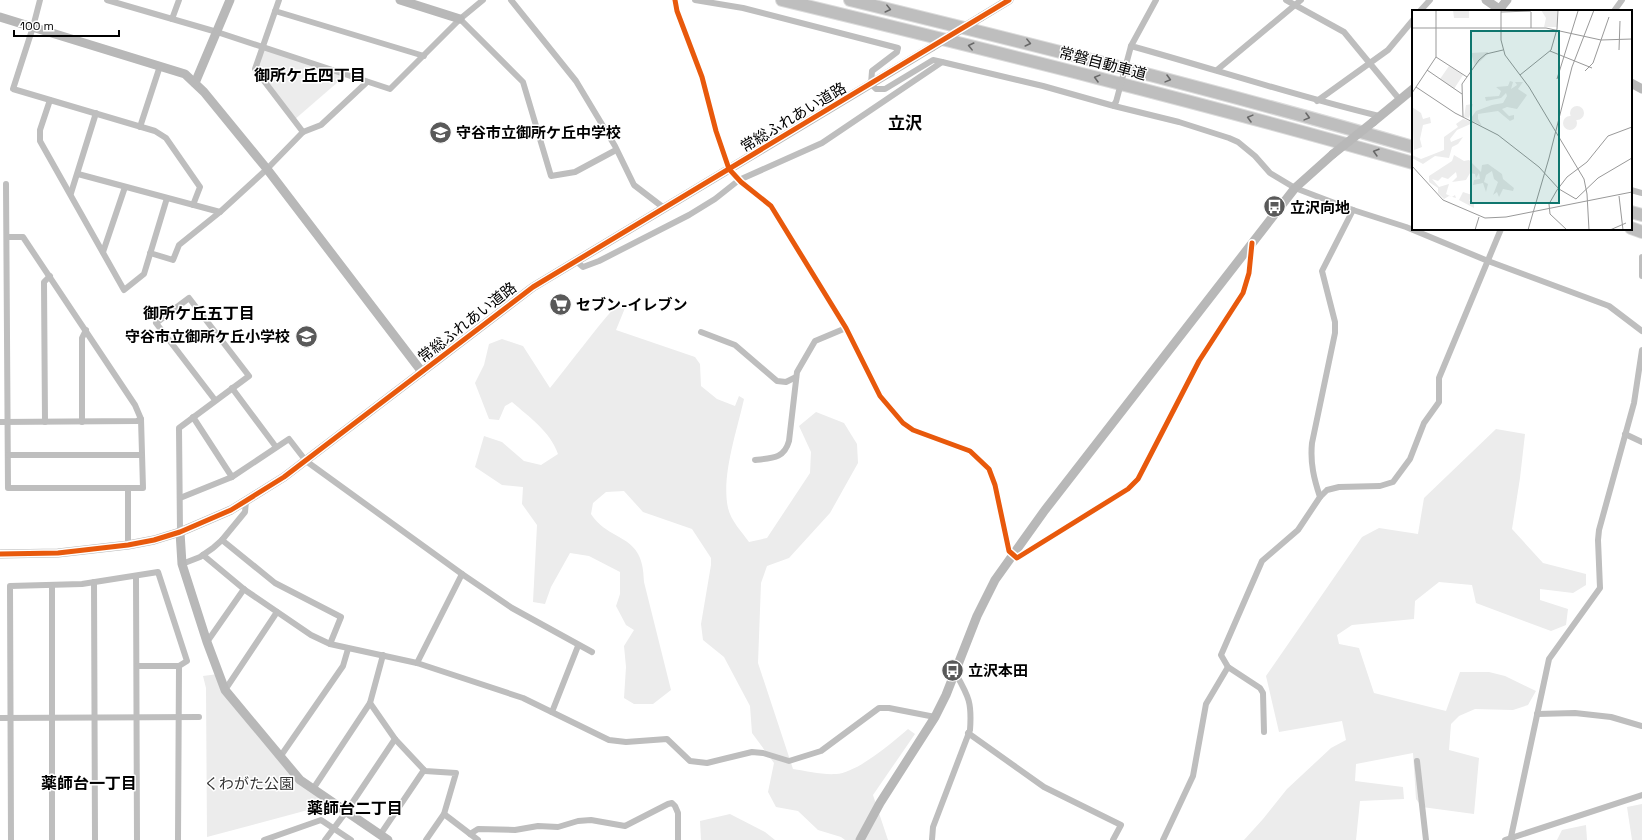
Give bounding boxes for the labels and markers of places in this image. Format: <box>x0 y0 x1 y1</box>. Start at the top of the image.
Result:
school or university icon: 守谷市立御所ケ丘中学校 <box>427 119 453 145</box>
place label: 守谷市立御所ケ丘中学校 <box>456 123 621 142</box>
bus stop icon: 立沢向地 <box>1262 194 1288 220</box>
place label: 立沢向地 <box>1290 198 1350 217</box>
supermarket icon: セブン-イレブン <box>547 291 573 317</box>
place label: セブン-イレブン <box>576 295 687 314</box>
school or university icon: 守谷市立御所ケ丘小学校 <box>293 323 319 349</box>
place label: 守谷市立御所ケ丘小学校 <box>125 327 290 346</box>
bus stop icon: 立沢本田 <box>939 657 965 683</box>
place label: 立沢本田 <box>968 661 1028 680</box>

